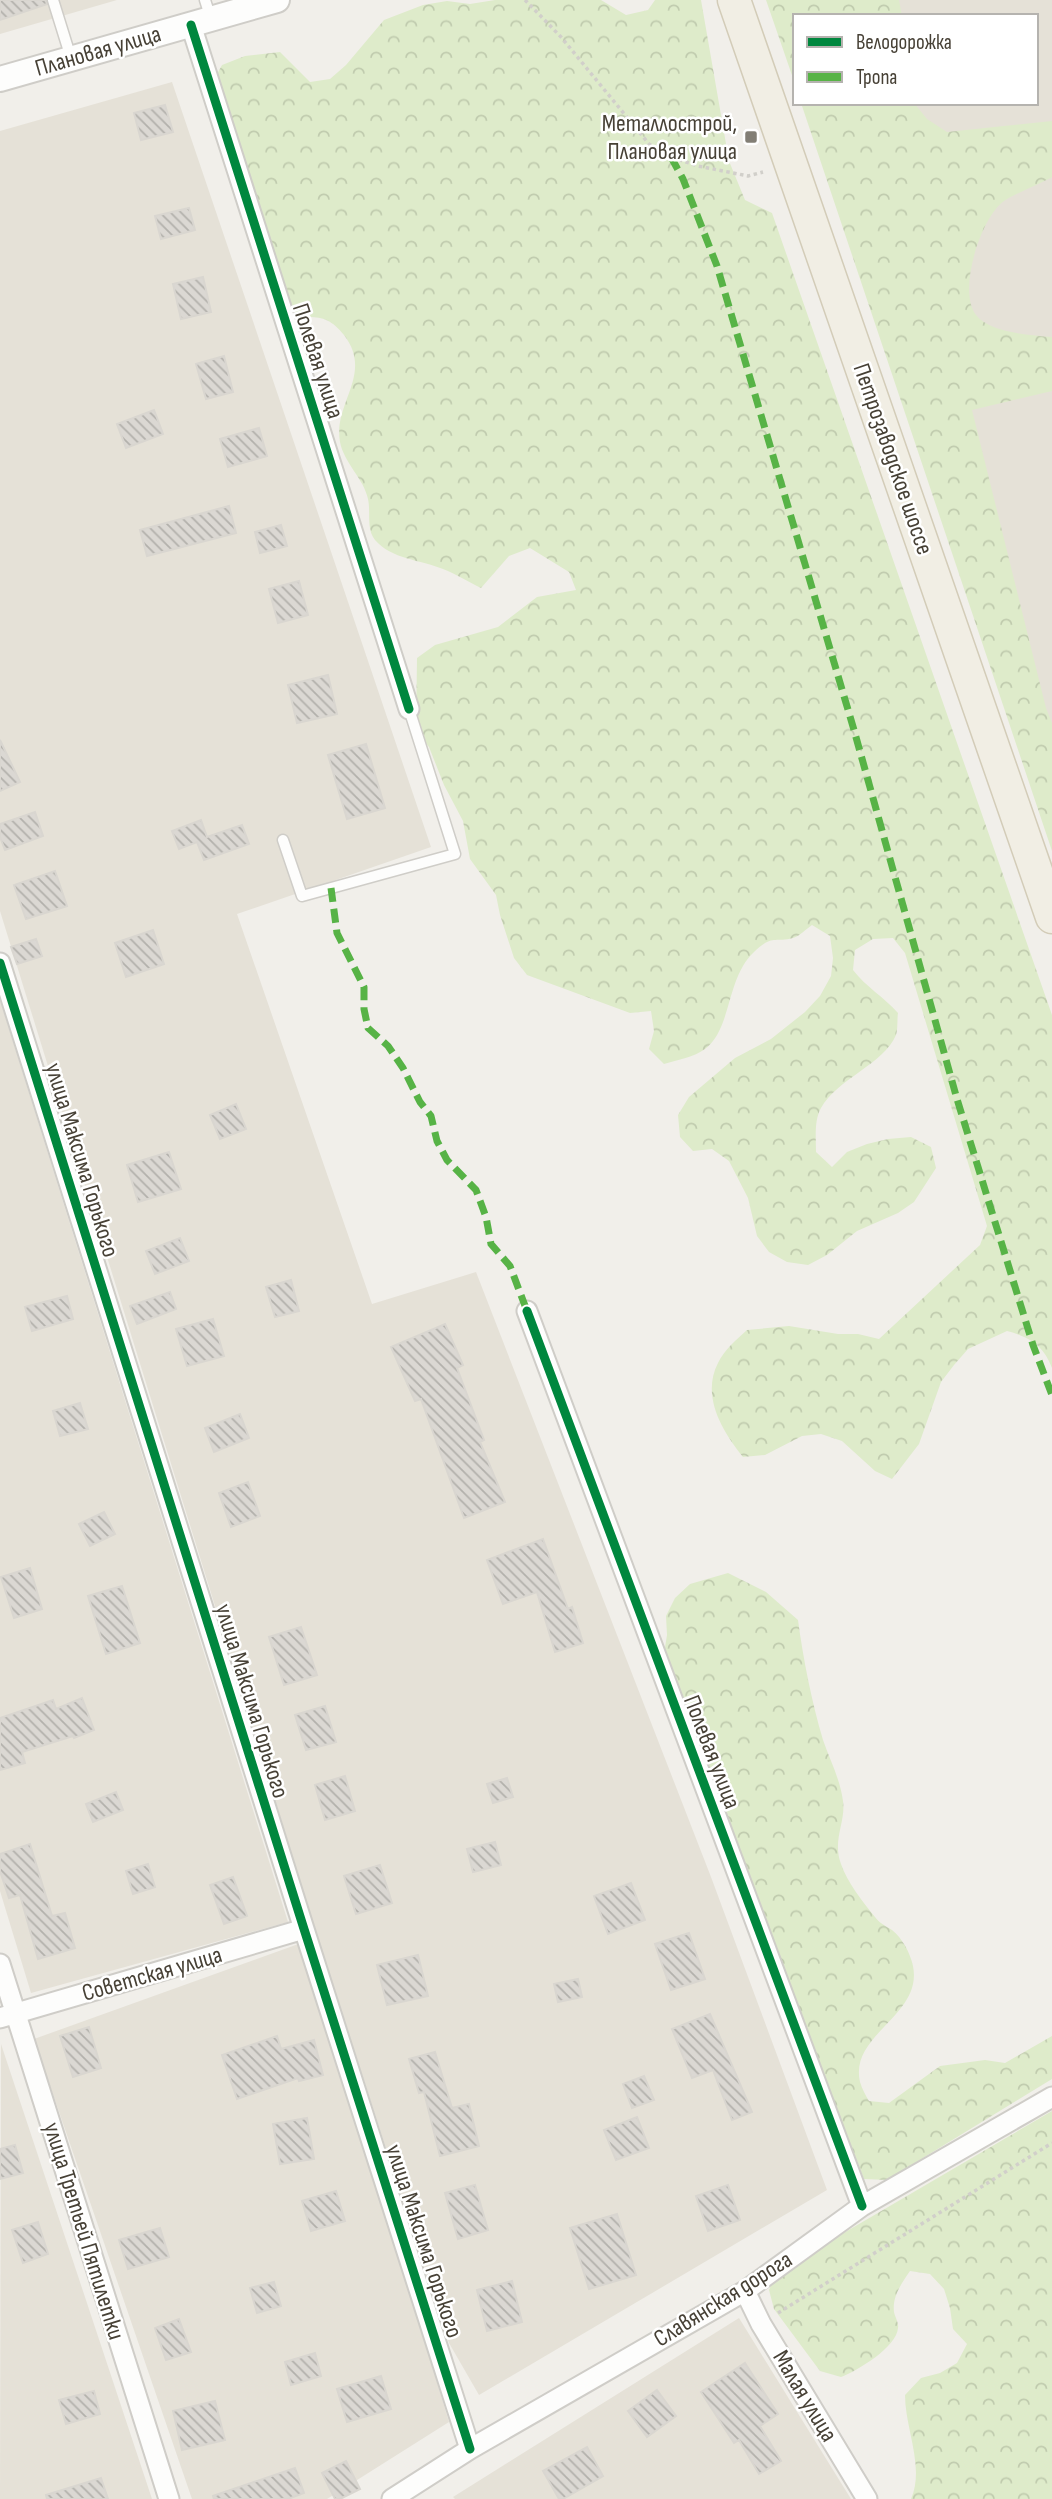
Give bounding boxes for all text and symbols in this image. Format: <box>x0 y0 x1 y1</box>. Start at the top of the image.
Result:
legend <box>793 14 1038 105</box>
street label: Плановая улица <box>32 19 164 83</box>
text: Велодорожка <box>856 30 952 55</box>
text: Тропа <box>856 65 897 90</box>
place label: Металлострой, Плановая улица <box>602 109 737 166</box>
marker: Металлострой, Плановая улица <box>743 129 759 145</box>
street label: Полевая улица <box>286 300 350 422</box>
street label: Петрозаводское шоссе <box>847 360 939 558</box>
street label: улица Максима Горького <box>39 1059 125 1261</box>
street label: улица Максима Горького <box>209 1600 295 1802</box>
street label: Полевая улица <box>677 1691 747 1813</box>
street label: Советская улица <box>79 1940 225 2008</box>
street label: улица Третьей Пятилетки <box>37 2119 131 2343</box>
street label: улица Максима Горького <box>379 2141 469 2341</box>
street label: Славянская дорога <box>648 2245 798 2353</box>
street label: Малая улица <box>766 2345 844 2447</box>

